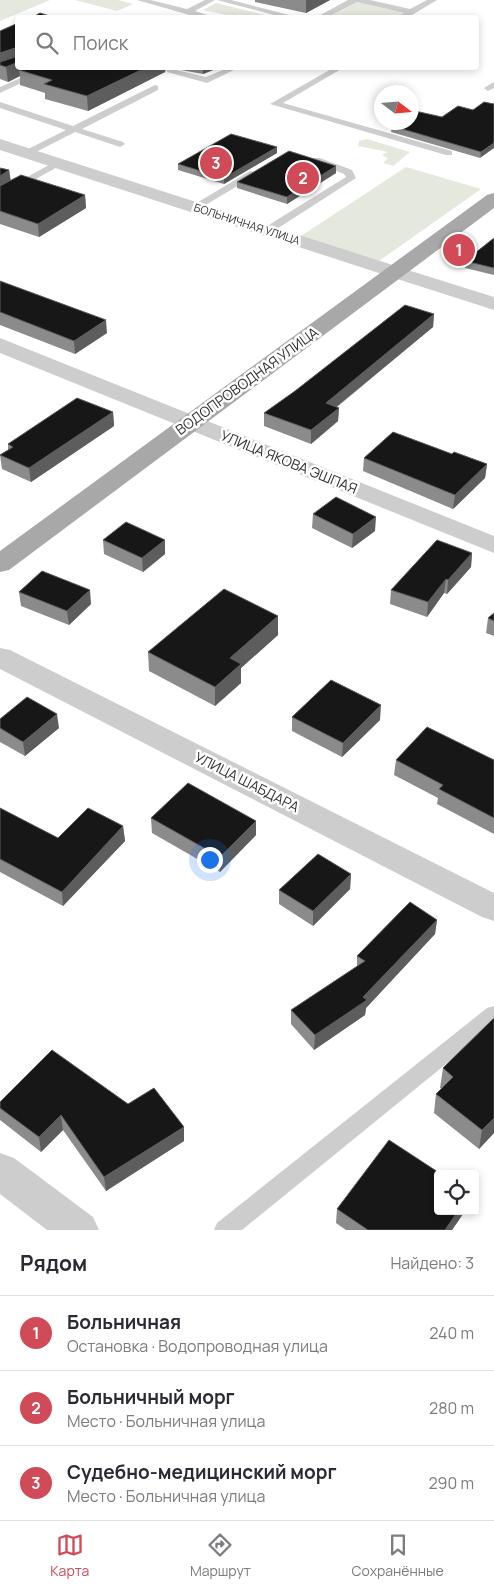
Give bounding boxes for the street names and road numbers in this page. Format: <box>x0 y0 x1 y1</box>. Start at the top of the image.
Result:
street label: БОЛЬНИЧНАЯ УЛИЦА <box>192 199 302 248</box>
street label: ВОДОПРОВОДНАЯ УЛИЦА <box>172 322 322 439</box>
street label: УЛИЦА ЯКОВА ЭШПАЯ <box>218 425 360 498</box>
street label: УЛИЦА ШАБДАРА <box>192 747 303 816</box>

